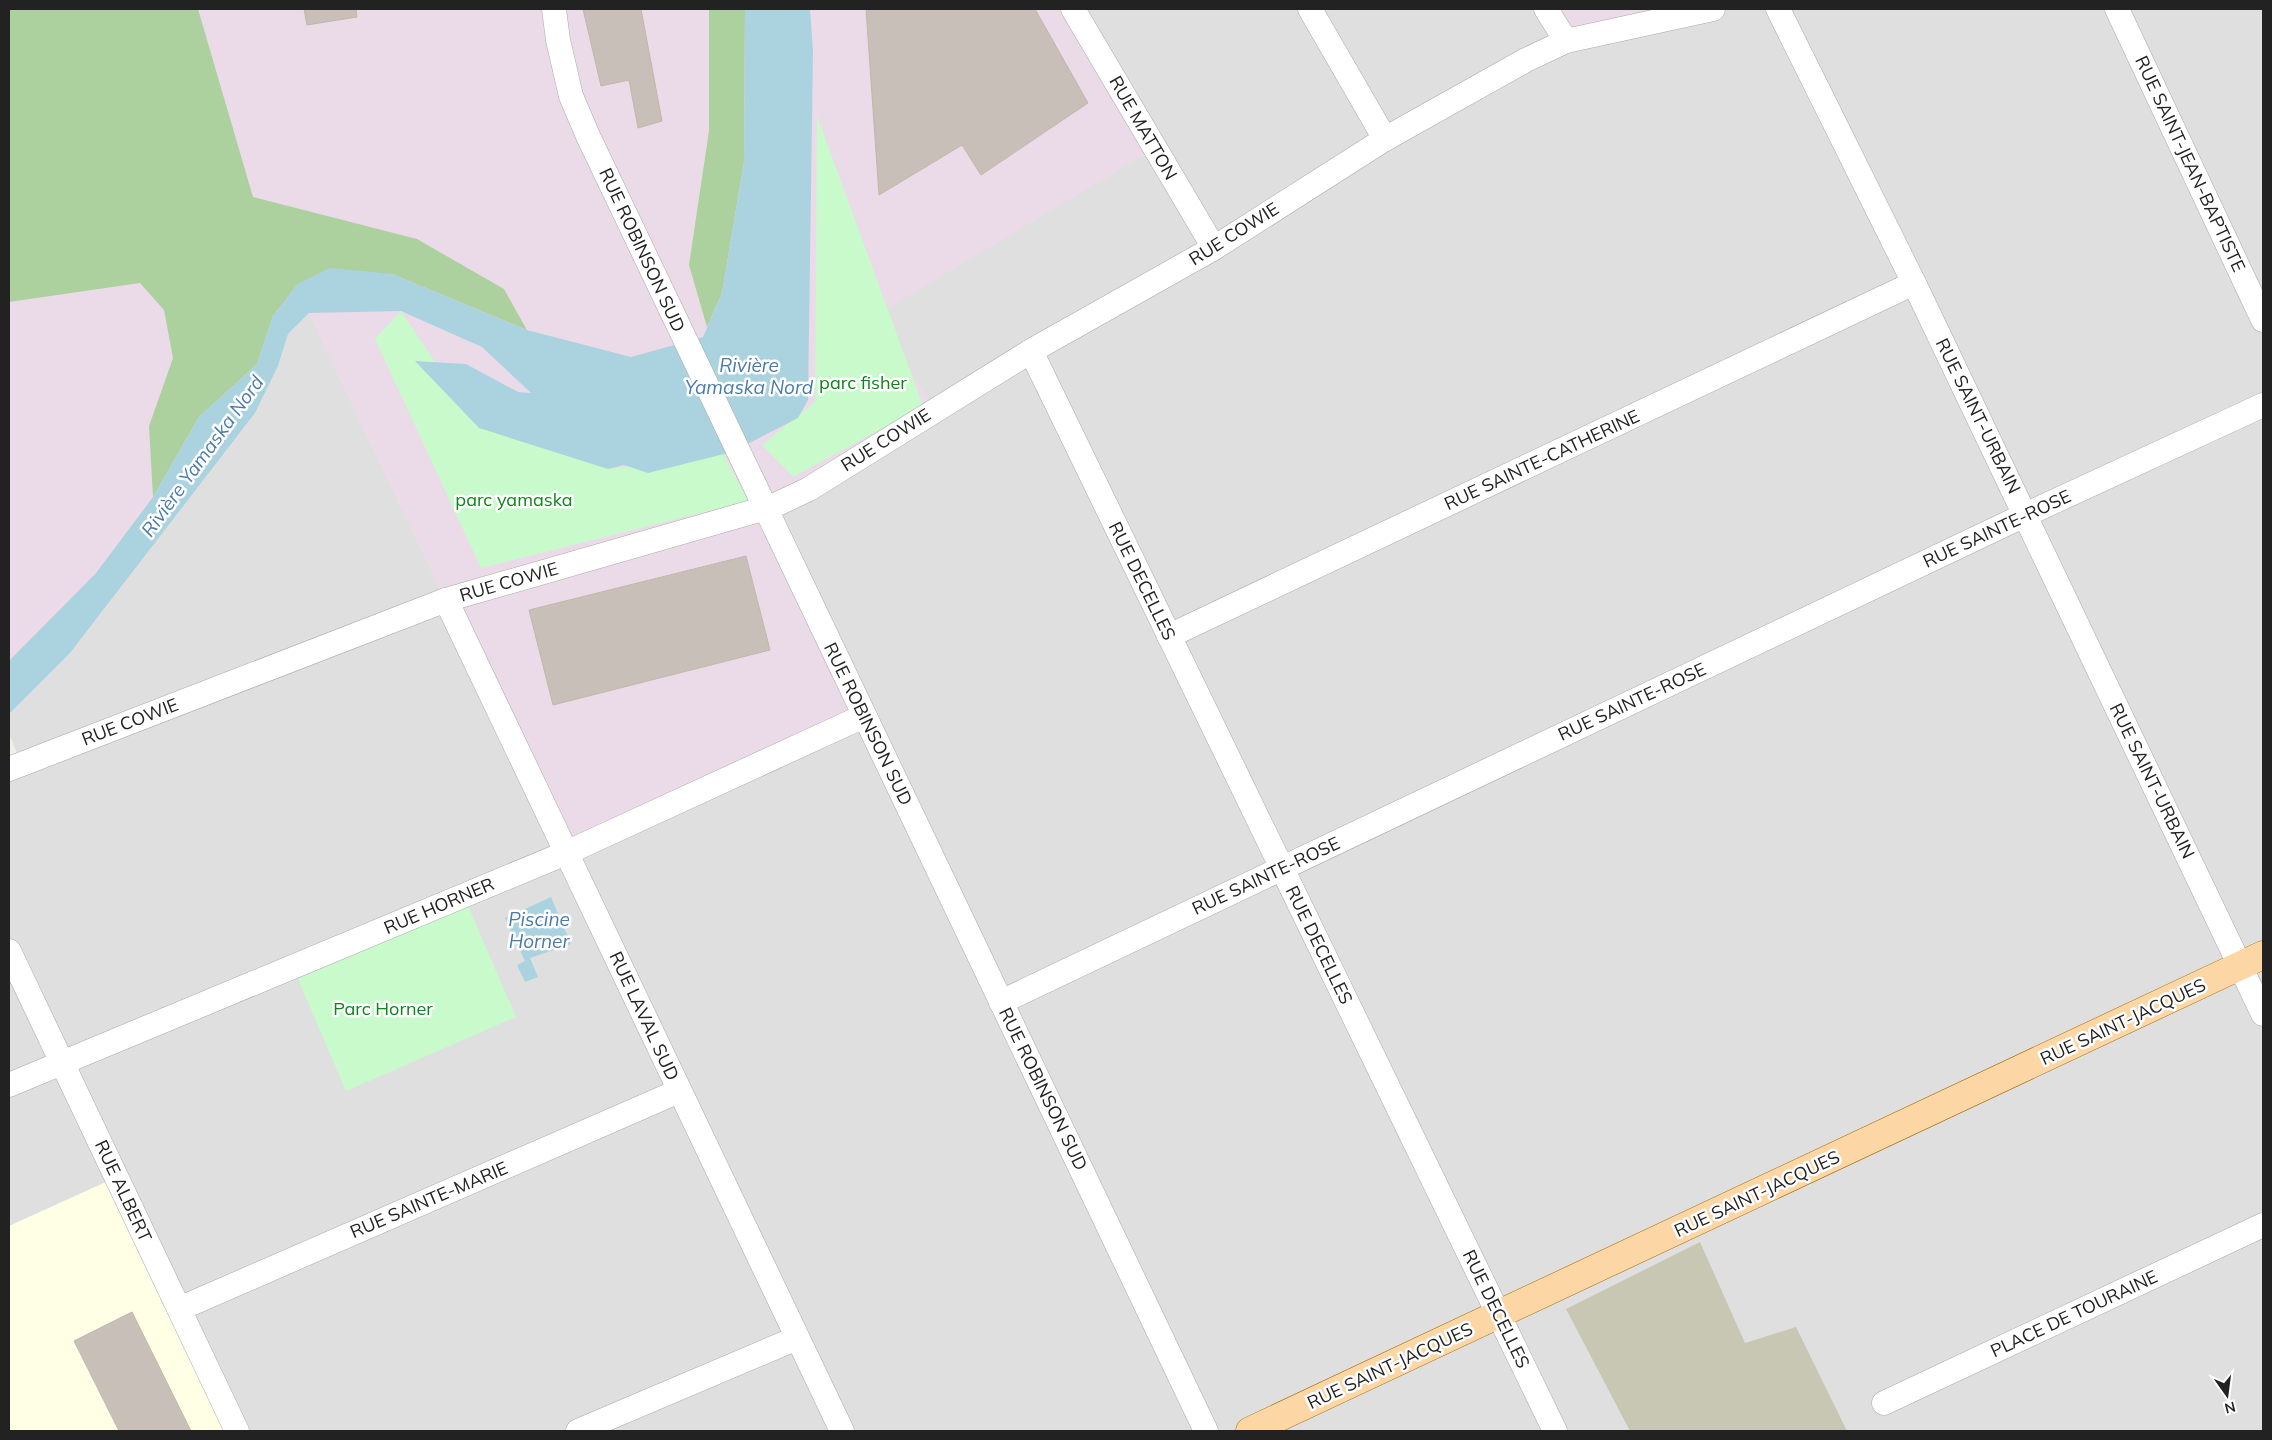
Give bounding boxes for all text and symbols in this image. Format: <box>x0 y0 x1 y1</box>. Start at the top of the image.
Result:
street label: RUE SAINT-JEAN-BAPTISTE <box>2130 52 2251 276</box>
street label: RUE MATTON <box>1104 71 1183 184</box>
street label: RUE ROBINSON SUD <box>594 164 691 336</box>
street label: RUE COWIE <box>1185 197 1283 270</box>
street label: RUE SAINT-URBAIN <box>1931 334 2026 497</box>
water label: Rivière Yamaska Nord <box>685 353 814 399</box>
water label: Rivière Yamaska Nord <box>136 370 269 541</box>
park label: parc fisher <box>819 371 907 394</box>
street label: RUE COWIE <box>837 403 935 476</box>
street label: RUE SAINTE-CATHERINE <box>1440 404 1643 515</box>
street label: RUE SAINTE-ROSE <box>1919 484 2074 573</box>
park label: parc yamaska <box>455 488 573 511</box>
street label: RUE DECELLES <box>1104 518 1181 644</box>
street label: RUE COWIE <box>457 556 561 607</box>
street label: RUE ROBINSON SUD <box>819 639 918 809</box>
street label: RUE SAINTE-ROSE <box>1554 657 1709 746</box>
street label: RUE COWIE <box>78 693 181 750</box>
street label: RUE SAINT-URBAIN <box>2105 699 2200 862</box>
street label: RUE SAINTE-ROSE <box>1188 831 1343 920</box>
street label: RUE HORNER <box>380 872 497 939</box>
street label: RUE DECELLES <box>1281 882 1358 1008</box>
water label: Piscine Horner <box>508 907 570 953</box>
street label: RUE LAVAL SUD <box>605 948 684 1084</box>
street label: RUE SAINT-JACQUES <box>2036 973 2209 1070</box>
park label: Parc Horner <box>333 997 433 1020</box>
street label: RUE ROBINSON SUD <box>994 1004 1093 1174</box>
street label: RUE ALBERT <box>90 1136 157 1245</box>
street label: RUE SAINT-JACQUES <box>1670 1145 1843 1242</box>
street label: RUE SAINTE-MARIE <box>347 1156 511 1243</box>
street label: RUE DECELLES <box>1458 1246 1535 1372</box>
street label: PLACE DE TOURAINE <box>1987 1265 2161 1362</box>
street label: RUE SAINT-JACQUES <box>1303 1317 1476 1414</box>
north arrow <box>2202 1370 2252 1420</box>
text: N <box>2223 1398 2237 1418</box>

